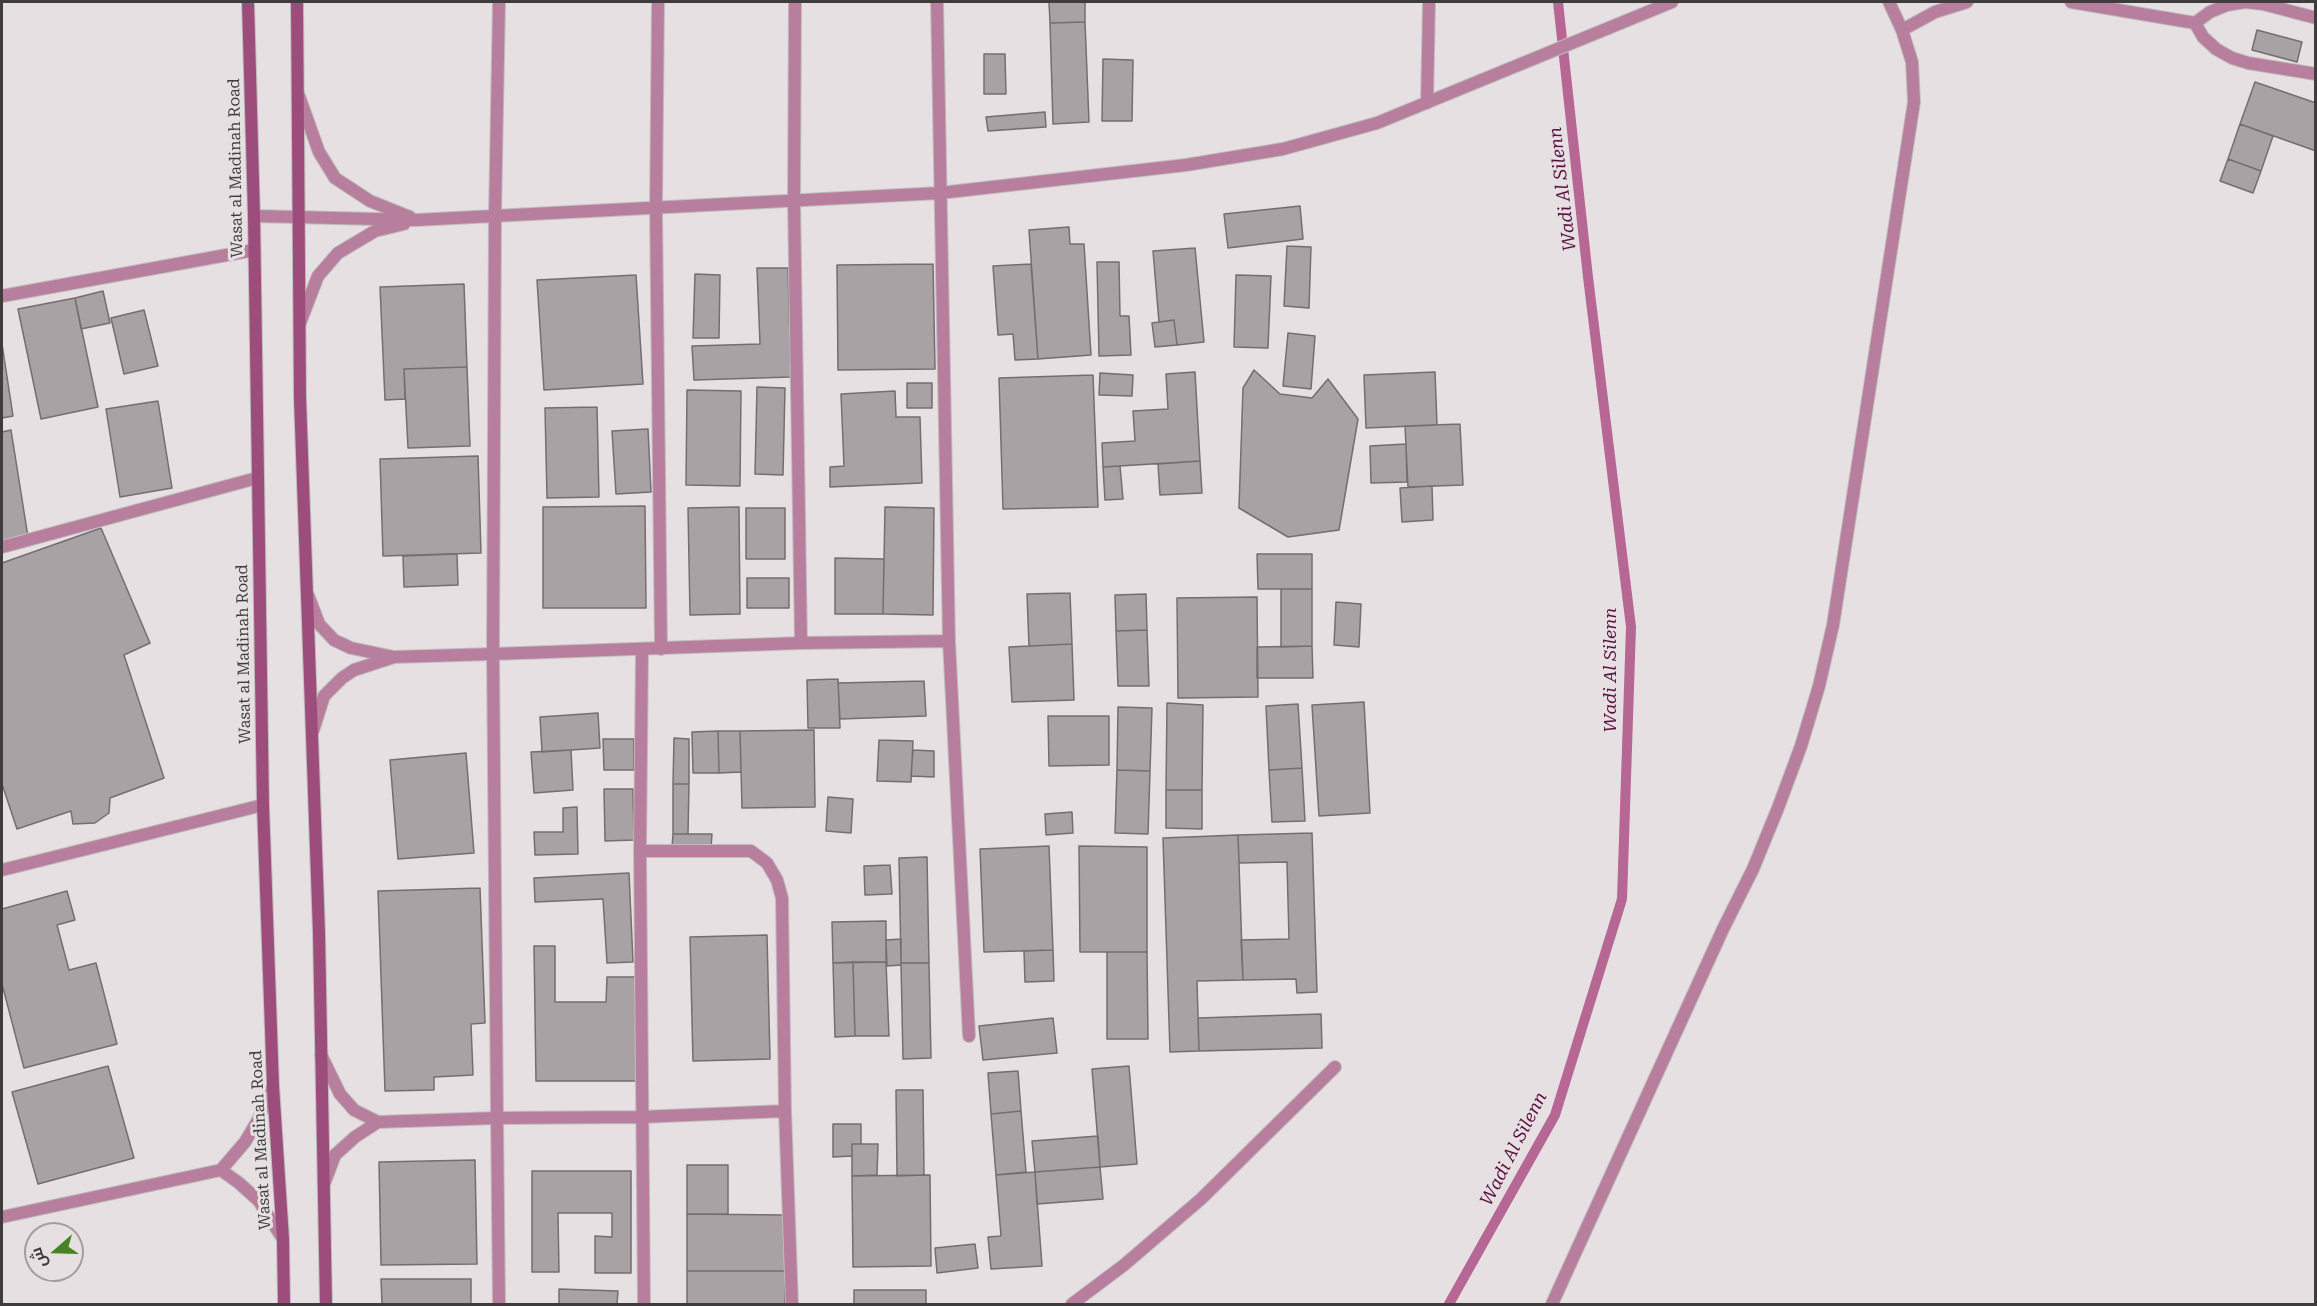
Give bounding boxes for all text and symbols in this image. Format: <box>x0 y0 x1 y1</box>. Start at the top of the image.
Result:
street label: Wasat al Madinah Road <box>225 78 247 258</box>
water label: Wadi Al Silenn <box>1545 126 1581 252</box>
street label: Wasat al Madinah Road <box>233 564 255 744</box>
water label: Wadi Al Silenn <box>1600 608 1622 732</box>
street label: Wasat al Madinah Road <box>247 1050 275 1230</box>
water label: Wadi Al Silenn <box>1476 1088 1552 1210</box>
north arrow <box>24 1222 84 1282</box>
text: ش <box>26 1245 51 1271</box>

